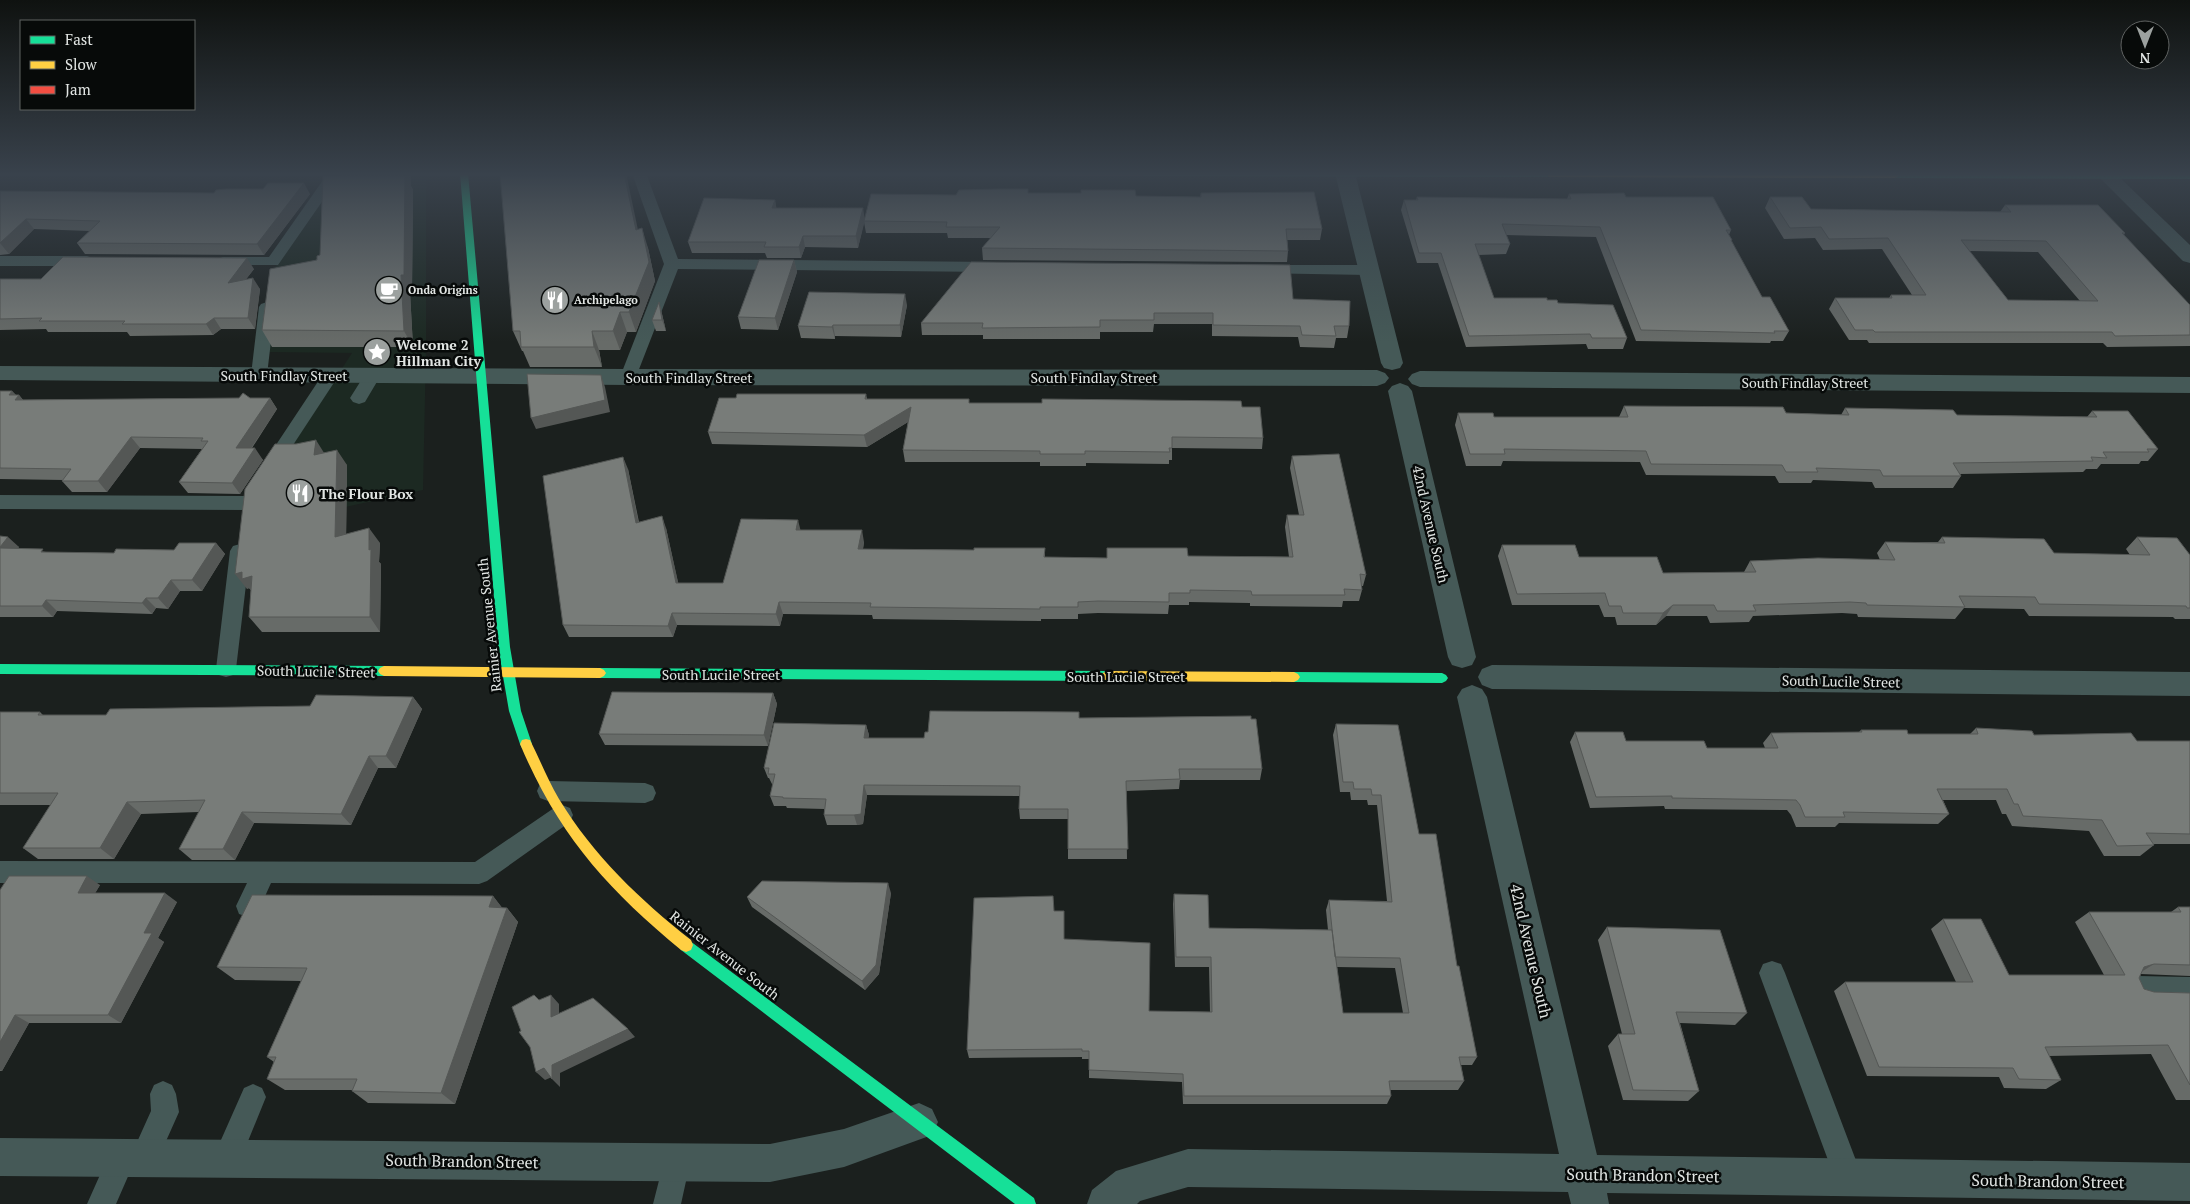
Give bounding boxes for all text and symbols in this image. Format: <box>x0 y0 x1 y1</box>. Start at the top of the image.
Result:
legend <box>20 20 195 110</box>
north arrow <box>2120 20 2170 70</box>
text: Fast <box>65 29 93 49</box>
text: N <box>2139 49 2150 68</box>
text: Slow <box>65 54 98 74</box>
text: Jam <box>65 79 91 99</box>
cafe icon: Onda Origins <box>374 275 404 305</box>
place label: Onda Origins <box>408 283 478 297</box>
restaurant icon: Archipelago <box>540 285 570 315</box>
place label: Archipelago <box>574 293 638 307</box>
place label: Welcome 2 Hillman City <box>396 335 482 370</box>
place icon: Welcome 2 Hillman City <box>362 337 392 367</box>
street label: South Findlay Street <box>220 366 348 385</box>
street label: South Findlay Street <box>625 368 753 387</box>
street label: South Findlay Street <box>1030 368 1158 387</box>
street label: South Findlay Street <box>1741 373 1869 392</box>
street label: 42nd Avenue South <box>1408 463 1454 585</box>
restaurant icon: The Flour Box <box>285 478 315 508</box>
place label: The Flour Box <box>319 484 413 503</box>
street label: Rainier Avenue South <box>473 557 505 693</box>
street label: South Lucile Street <box>257 660 376 682</box>
street label: South Lucile Street <box>662 665 781 684</box>
street label: South Lucile Street <box>1067 667 1186 686</box>
street label: South Lucile Street <box>1782 670 1901 692</box>
street label: 42nd Avenue South <box>1505 882 1557 1021</box>
street label: Rainier Avenue South <box>666 906 784 1004</box>
street label: South Brandon Street <box>385 1149 539 1173</box>
street label: South Brandon Street <box>1566 1163 1720 1187</box>
street label: South Brandon Street <box>1971 1169 2125 1193</box>

